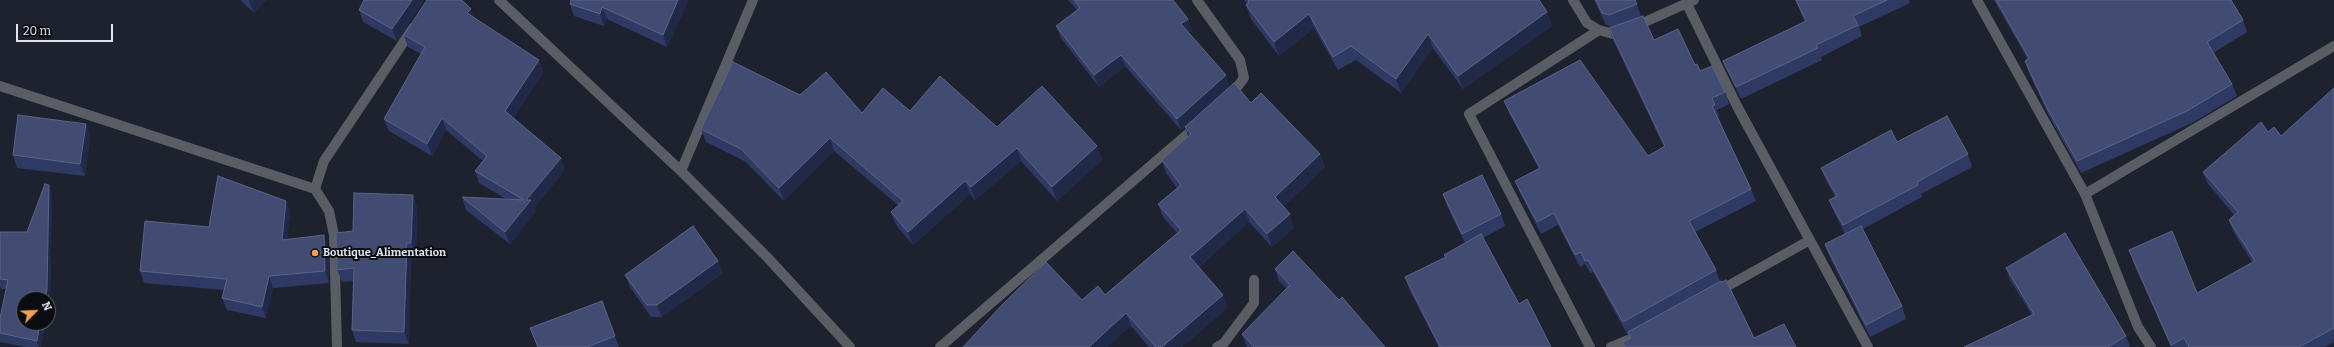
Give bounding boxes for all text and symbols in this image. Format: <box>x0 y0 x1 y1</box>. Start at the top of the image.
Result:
scale bar <box>18 16 115 42</box>
text: 20 m <box>23 24 51 38</box>
place label: Boutique_Alimentation <box>323 246 446 260</box>
marker: Boutique_Alimentation <box>310 248 320 258</box>
north arrow <box>16 291 56 331</box>
text: N <box>39 300 54 313</box>

